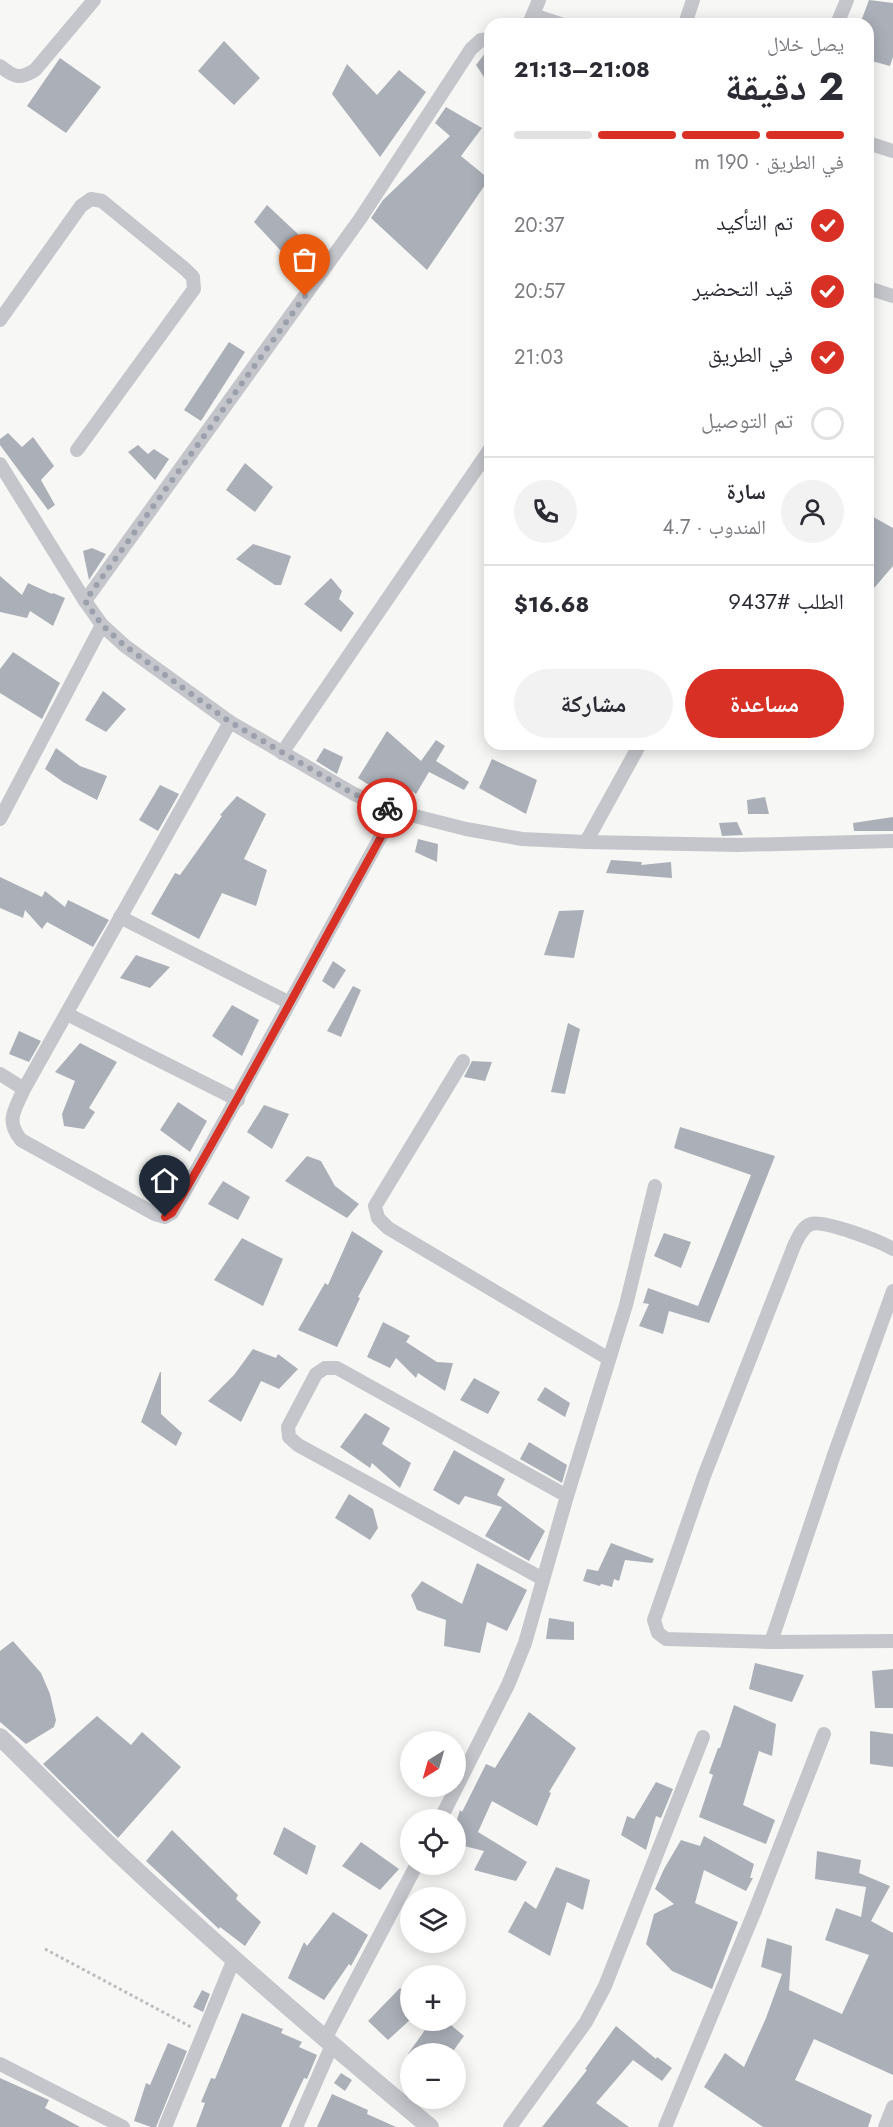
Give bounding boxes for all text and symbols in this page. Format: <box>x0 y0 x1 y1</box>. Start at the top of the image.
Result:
text: يصل خلال <box>767 30 844 59</box>
text: 21:08–21:13 <box>514 53 650 85</box>
text: 2 دقيقة <box>725 58 844 115</box>
text: في الطريق · 190 m <box>694 148 844 177</box>
text: تم التأكيد <box>716 206 793 238</box>
icon: check <box>811 209 844 242</box>
text: 20:37 <box>514 211 565 240</box>
pin <box>279 234 330 296</box>
icon: bag <box>288 243 321 276</box>
text: قيد التحضير <box>692 272 793 304</box>
icon: check <box>811 275 844 308</box>
text: 20:57 <box>514 277 565 306</box>
text: في الطريق <box>708 338 793 370</box>
icon: check <box>811 341 844 374</box>
text: 21:03 <box>514 343 563 372</box>
text: تم التوصيل <box>701 404 793 436</box>
text: سارة <box>727 475 766 507</box>
button: phone <box>514 480 577 543</box>
button: person <box>781 480 844 543</box>
text: المندوب · 4.7 <box>662 513 766 542</box>
text: الطلب #9437 <box>728 585 844 617</box>
text: $16.68 <box>514 588 589 620</box>
button: مشاركة <box>514 669 673 738</box>
button: مساعدة <box>685 669 844 738</box>
courier <box>357 778 417 838</box>
icon: bike <box>371 792 404 825</box>
pin <box>139 1155 190 1217</box>
icon: home <box>148 1164 181 1197</box>
north arrow <box>400 1731 466 1797</box>
map controls <box>400 1731 466 2109</box>
button: locate <box>400 1809 466 1875</box>
button: layers <box>400 1887 466 1953</box>
button: + <box>400 1965 466 2031</box>
button: − <box>400 2043 466 2109</box>

